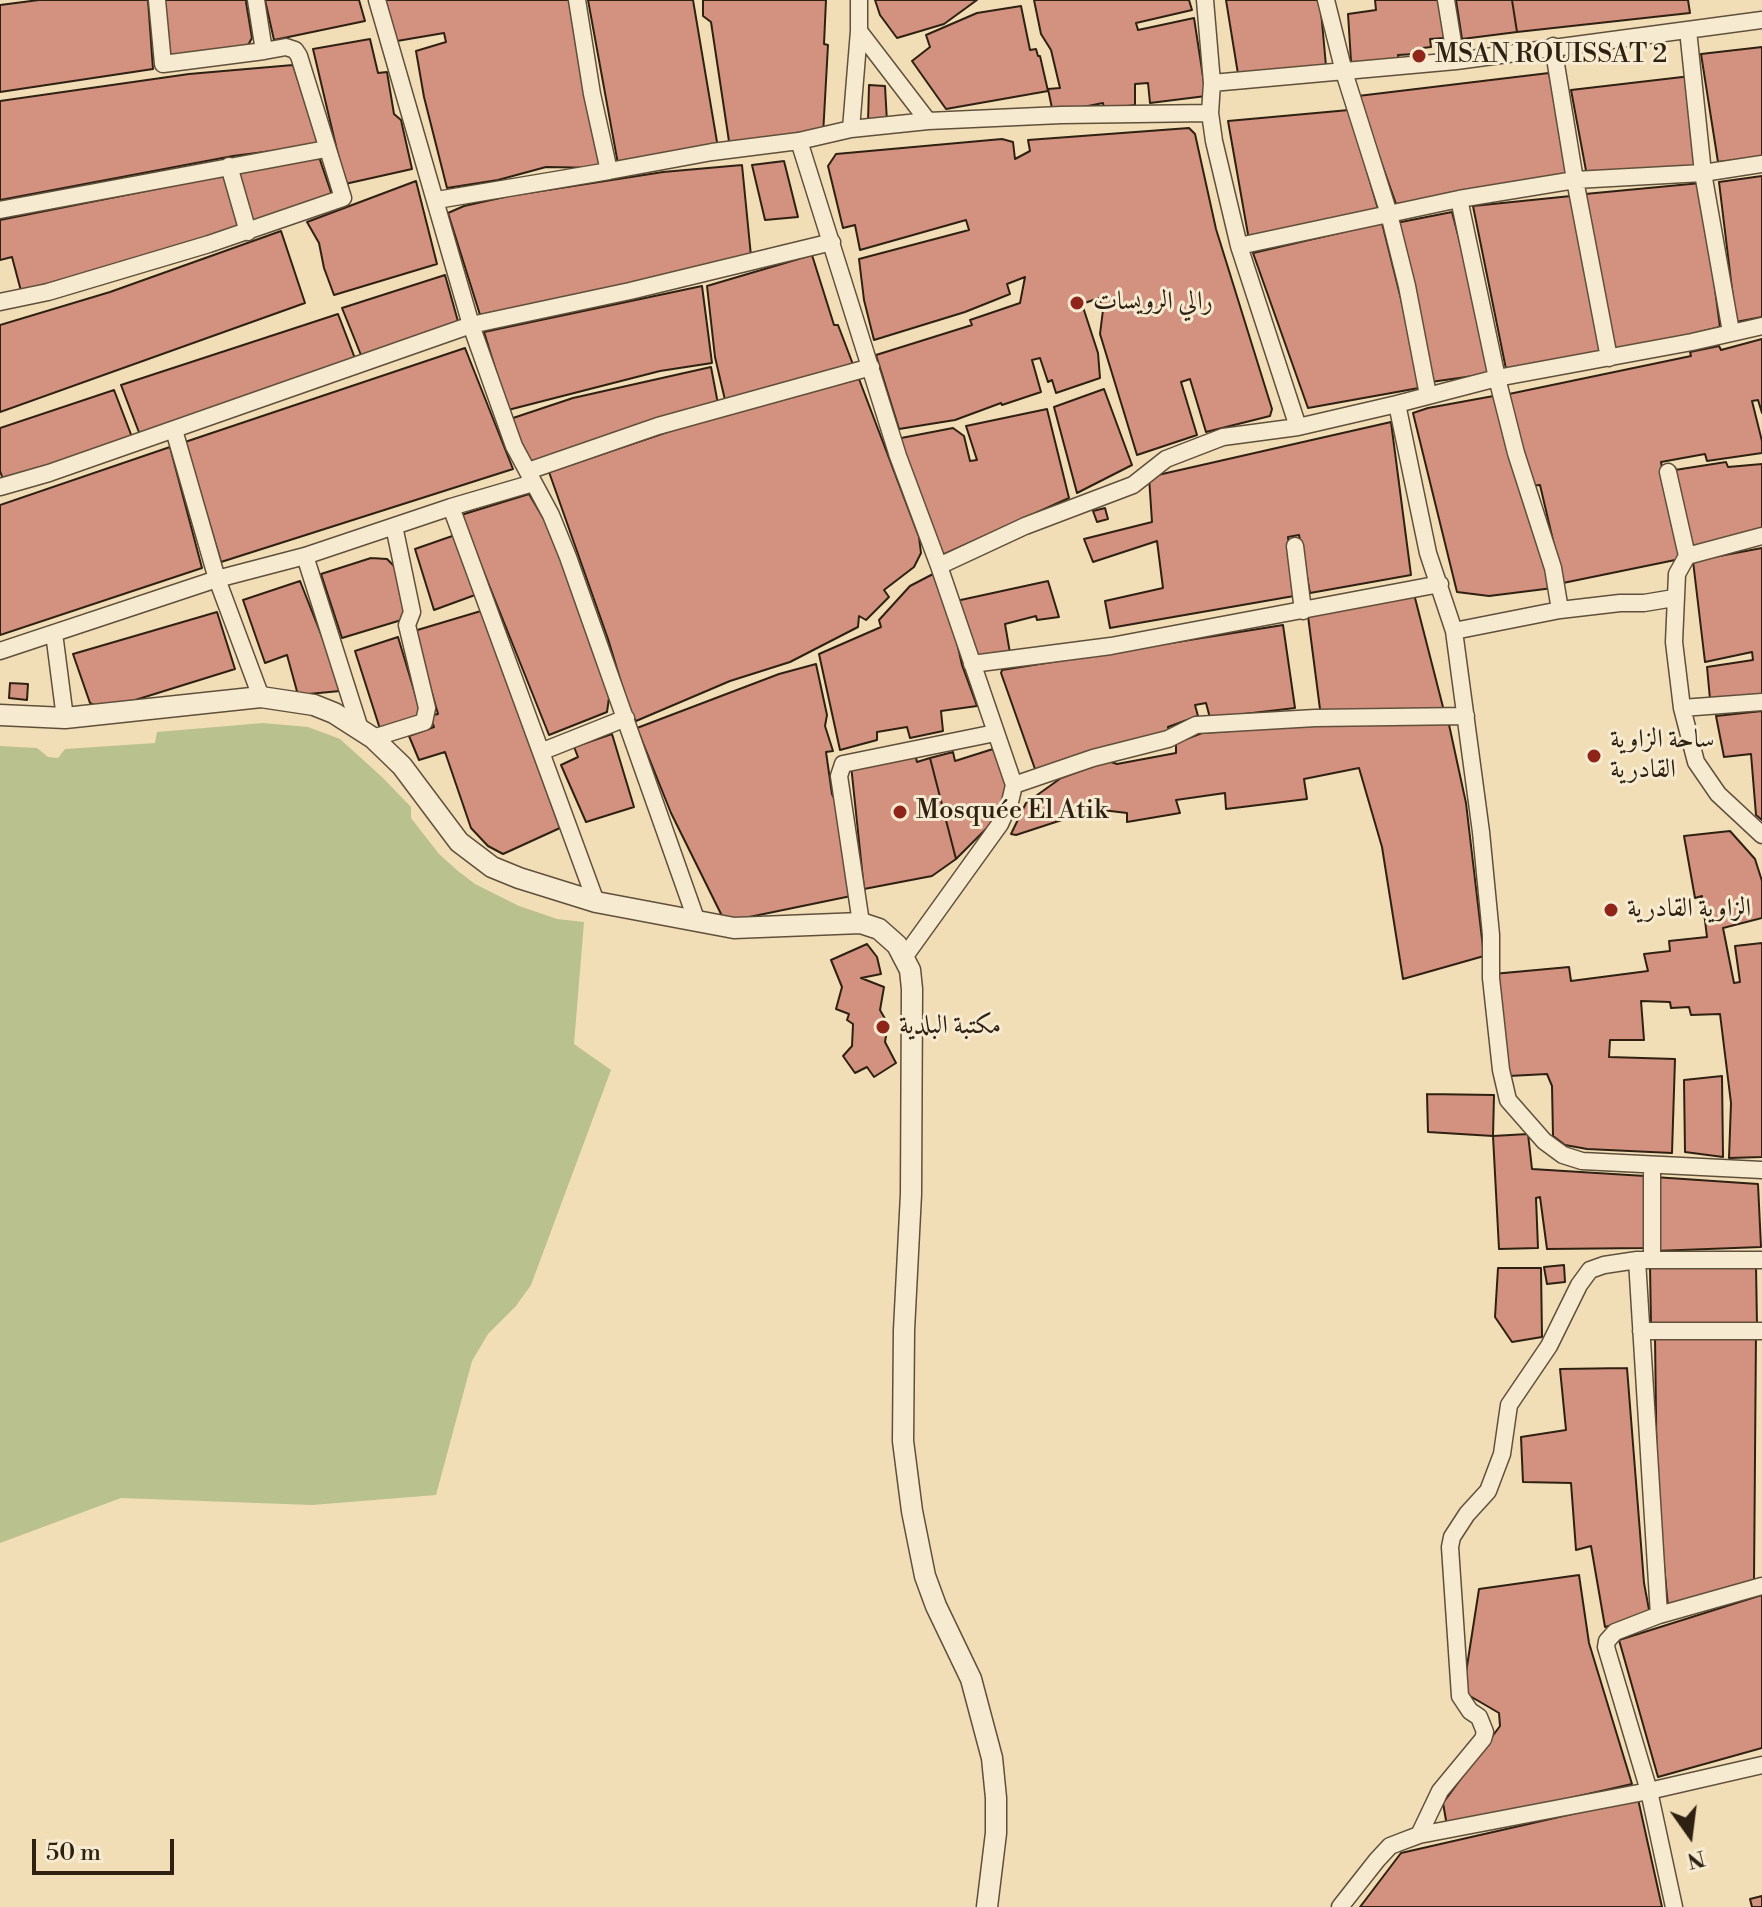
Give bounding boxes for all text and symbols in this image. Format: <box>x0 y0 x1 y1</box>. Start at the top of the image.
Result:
place label: MSAN ROUISSAT 2 <box>1435 40 1667 72</box>
marker: MSAN ROUISSAT 2 <box>1410 47 1428 65</box>
place label: رالي الرويسات <box>1093 287 1213 319</box>
marker: رالي الرويسات <box>1068 294 1086 312</box>
place label: ساحة الزاوية القادرية <box>1610 725 1715 786</box>
marker: ساحة الزاوية القادرية <box>1585 747 1603 765</box>
place label: Mosquée El Atik <box>916 796 1108 828</box>
marker: Mosquée El Atik <box>891 803 909 821</box>
place label: الزاوية القادرية <box>1627 894 1751 926</box>
marker: الزاوية القادرية <box>1602 901 1620 919</box>
place label: مكتبة البلدية <box>899 1011 1001 1043</box>
marker: مكتبة البلدية <box>874 1018 892 1036</box>
north arrow <box>1650 1795 1730 1875</box>
scale bar <box>36 1823 178 1873</box>
text: 50 m <box>46 1838 101 1868</box>
text: N <box>1684 1844 1708 1874</box>

